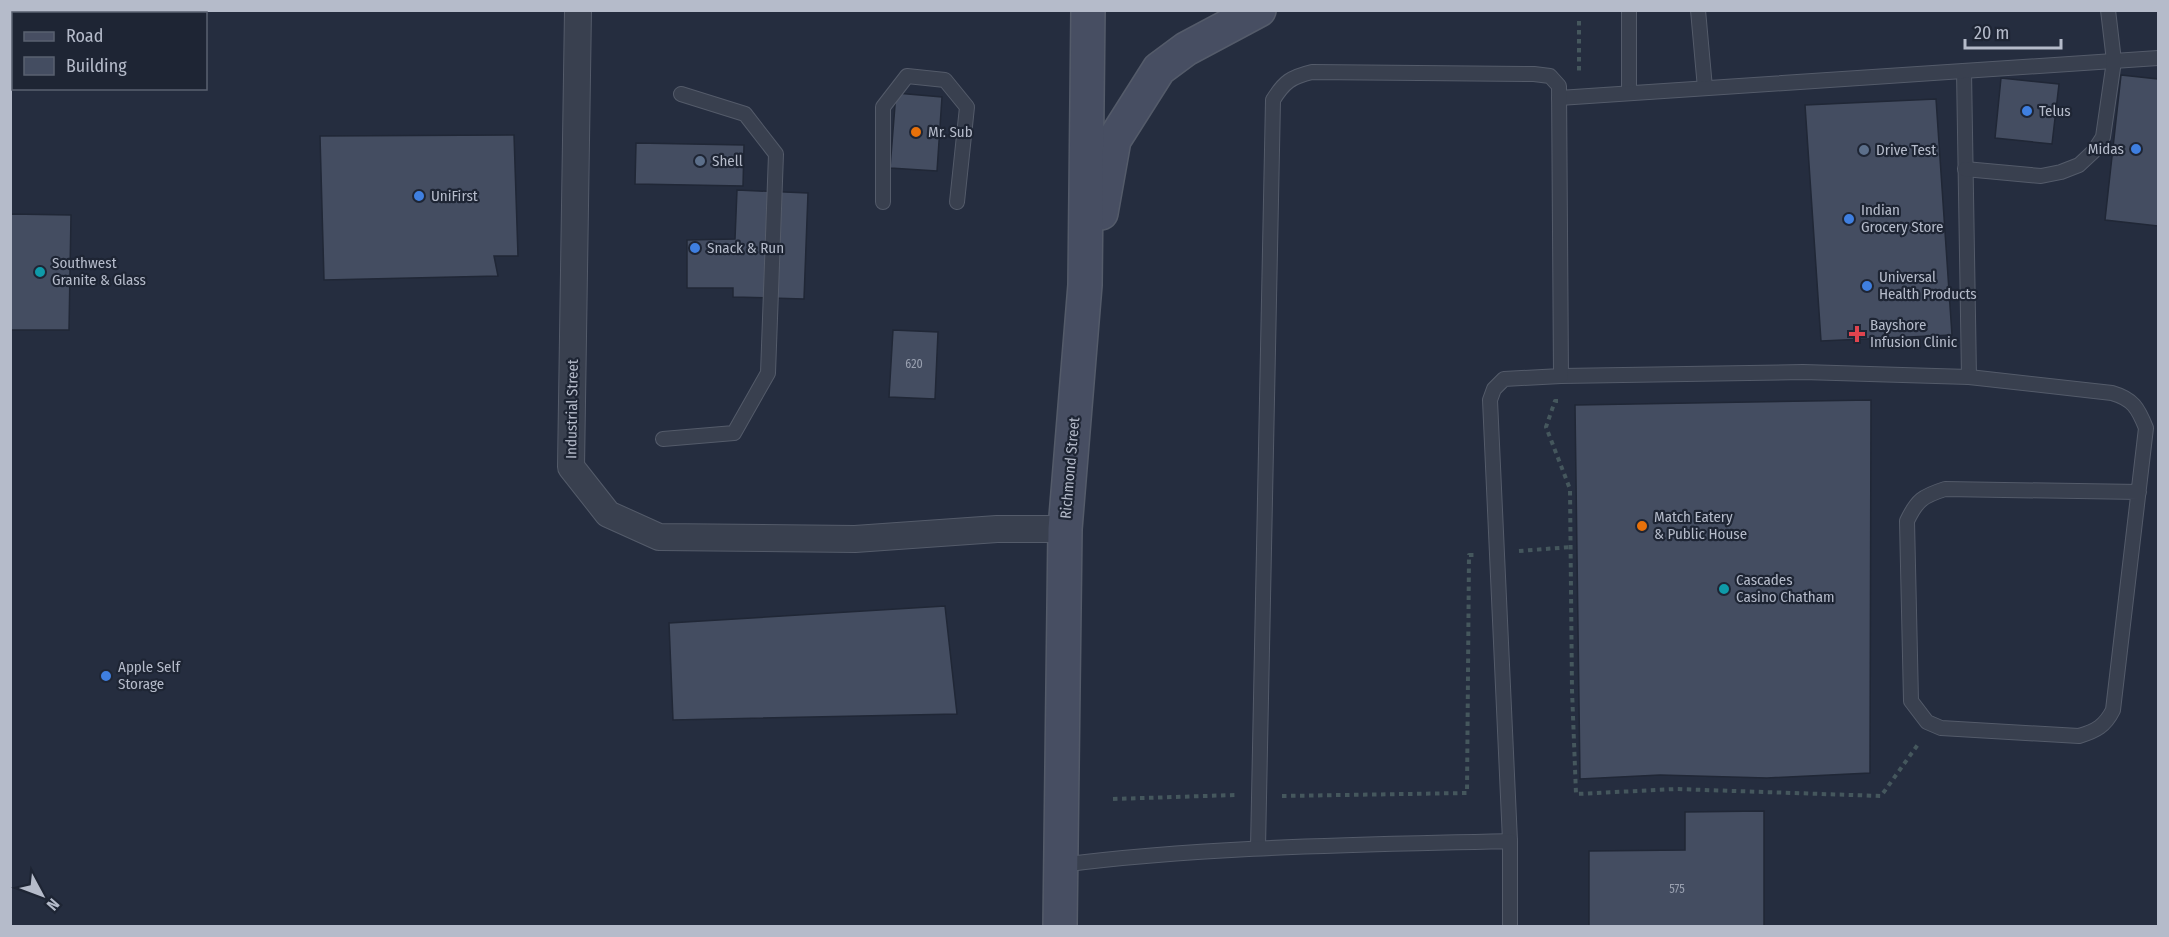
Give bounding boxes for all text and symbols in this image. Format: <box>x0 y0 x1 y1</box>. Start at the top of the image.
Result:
legend <box>12 12 207 90</box>
scale bar <box>1965 12 2061 50</box>
text: 20 m <box>1974 22 2009 44</box>
text: Road <box>66 25 103 47</box>
text: Building <box>66 55 127 77</box>
place label: Telus <box>2039 102 2071 120</box>
marker: Telus <box>2020 104 2034 118</box>
place label: Mr. Sub <box>928 123 973 141</box>
marker: Mr. Sub <box>909 125 923 139</box>
place label: Midas <box>2088 140 2124 158</box>
place label: Drive Test <box>1876 141 1936 159</box>
marker: Midas <box>2129 142 2143 156</box>
marker: Drive Test <box>1857 143 1871 157</box>
place label: Shell <box>712 152 743 170</box>
marker: Shell <box>693 154 707 168</box>
place label: UniFirst <box>431 187 478 205</box>
marker: UniFirst <box>412 189 426 203</box>
place label: Indian Grocery Store <box>1861 201 1944 236</box>
marker: Indian Grocery Store <box>1842 212 1856 226</box>
place label: Snack & Run <box>707 239 784 257</box>
marker: Snack & Run <box>688 241 702 255</box>
place label: Southwest Granite & Glass <box>52 254 146 289</box>
marker: Southwest Granite & Glass <box>33 265 47 279</box>
place label: Universal Health Products <box>1879 268 1977 303</box>
marker: Universal Health Products <box>1860 279 1874 293</box>
place label: Bayshore Infusion Clinic <box>1870 316 1958 351</box>
marker: Bayshore Infusion Clinic <box>1848 325 1866 343</box>
house number: 620 <box>905 357 923 371</box>
street label: Industrial Street <box>562 359 582 459</box>
street label: Richmond Street <box>1057 416 1083 520</box>
place label: Match Eatery & Public House <box>1654 508 1747 543</box>
marker: Match Eatery & Public House <box>1635 519 1649 533</box>
place label: Cascades Casino Chatham <box>1736 571 1835 606</box>
marker: Cascades Casino Chatham <box>1717 582 1731 596</box>
place label: Apple Self Storage <box>118 658 181 693</box>
marker: Apple Self Storage <box>99 669 113 683</box>
north arrow <box>12 865 72 925</box>
house number: 575 <box>1669 882 1685 896</box>
text: N <box>43 895 63 914</box>

